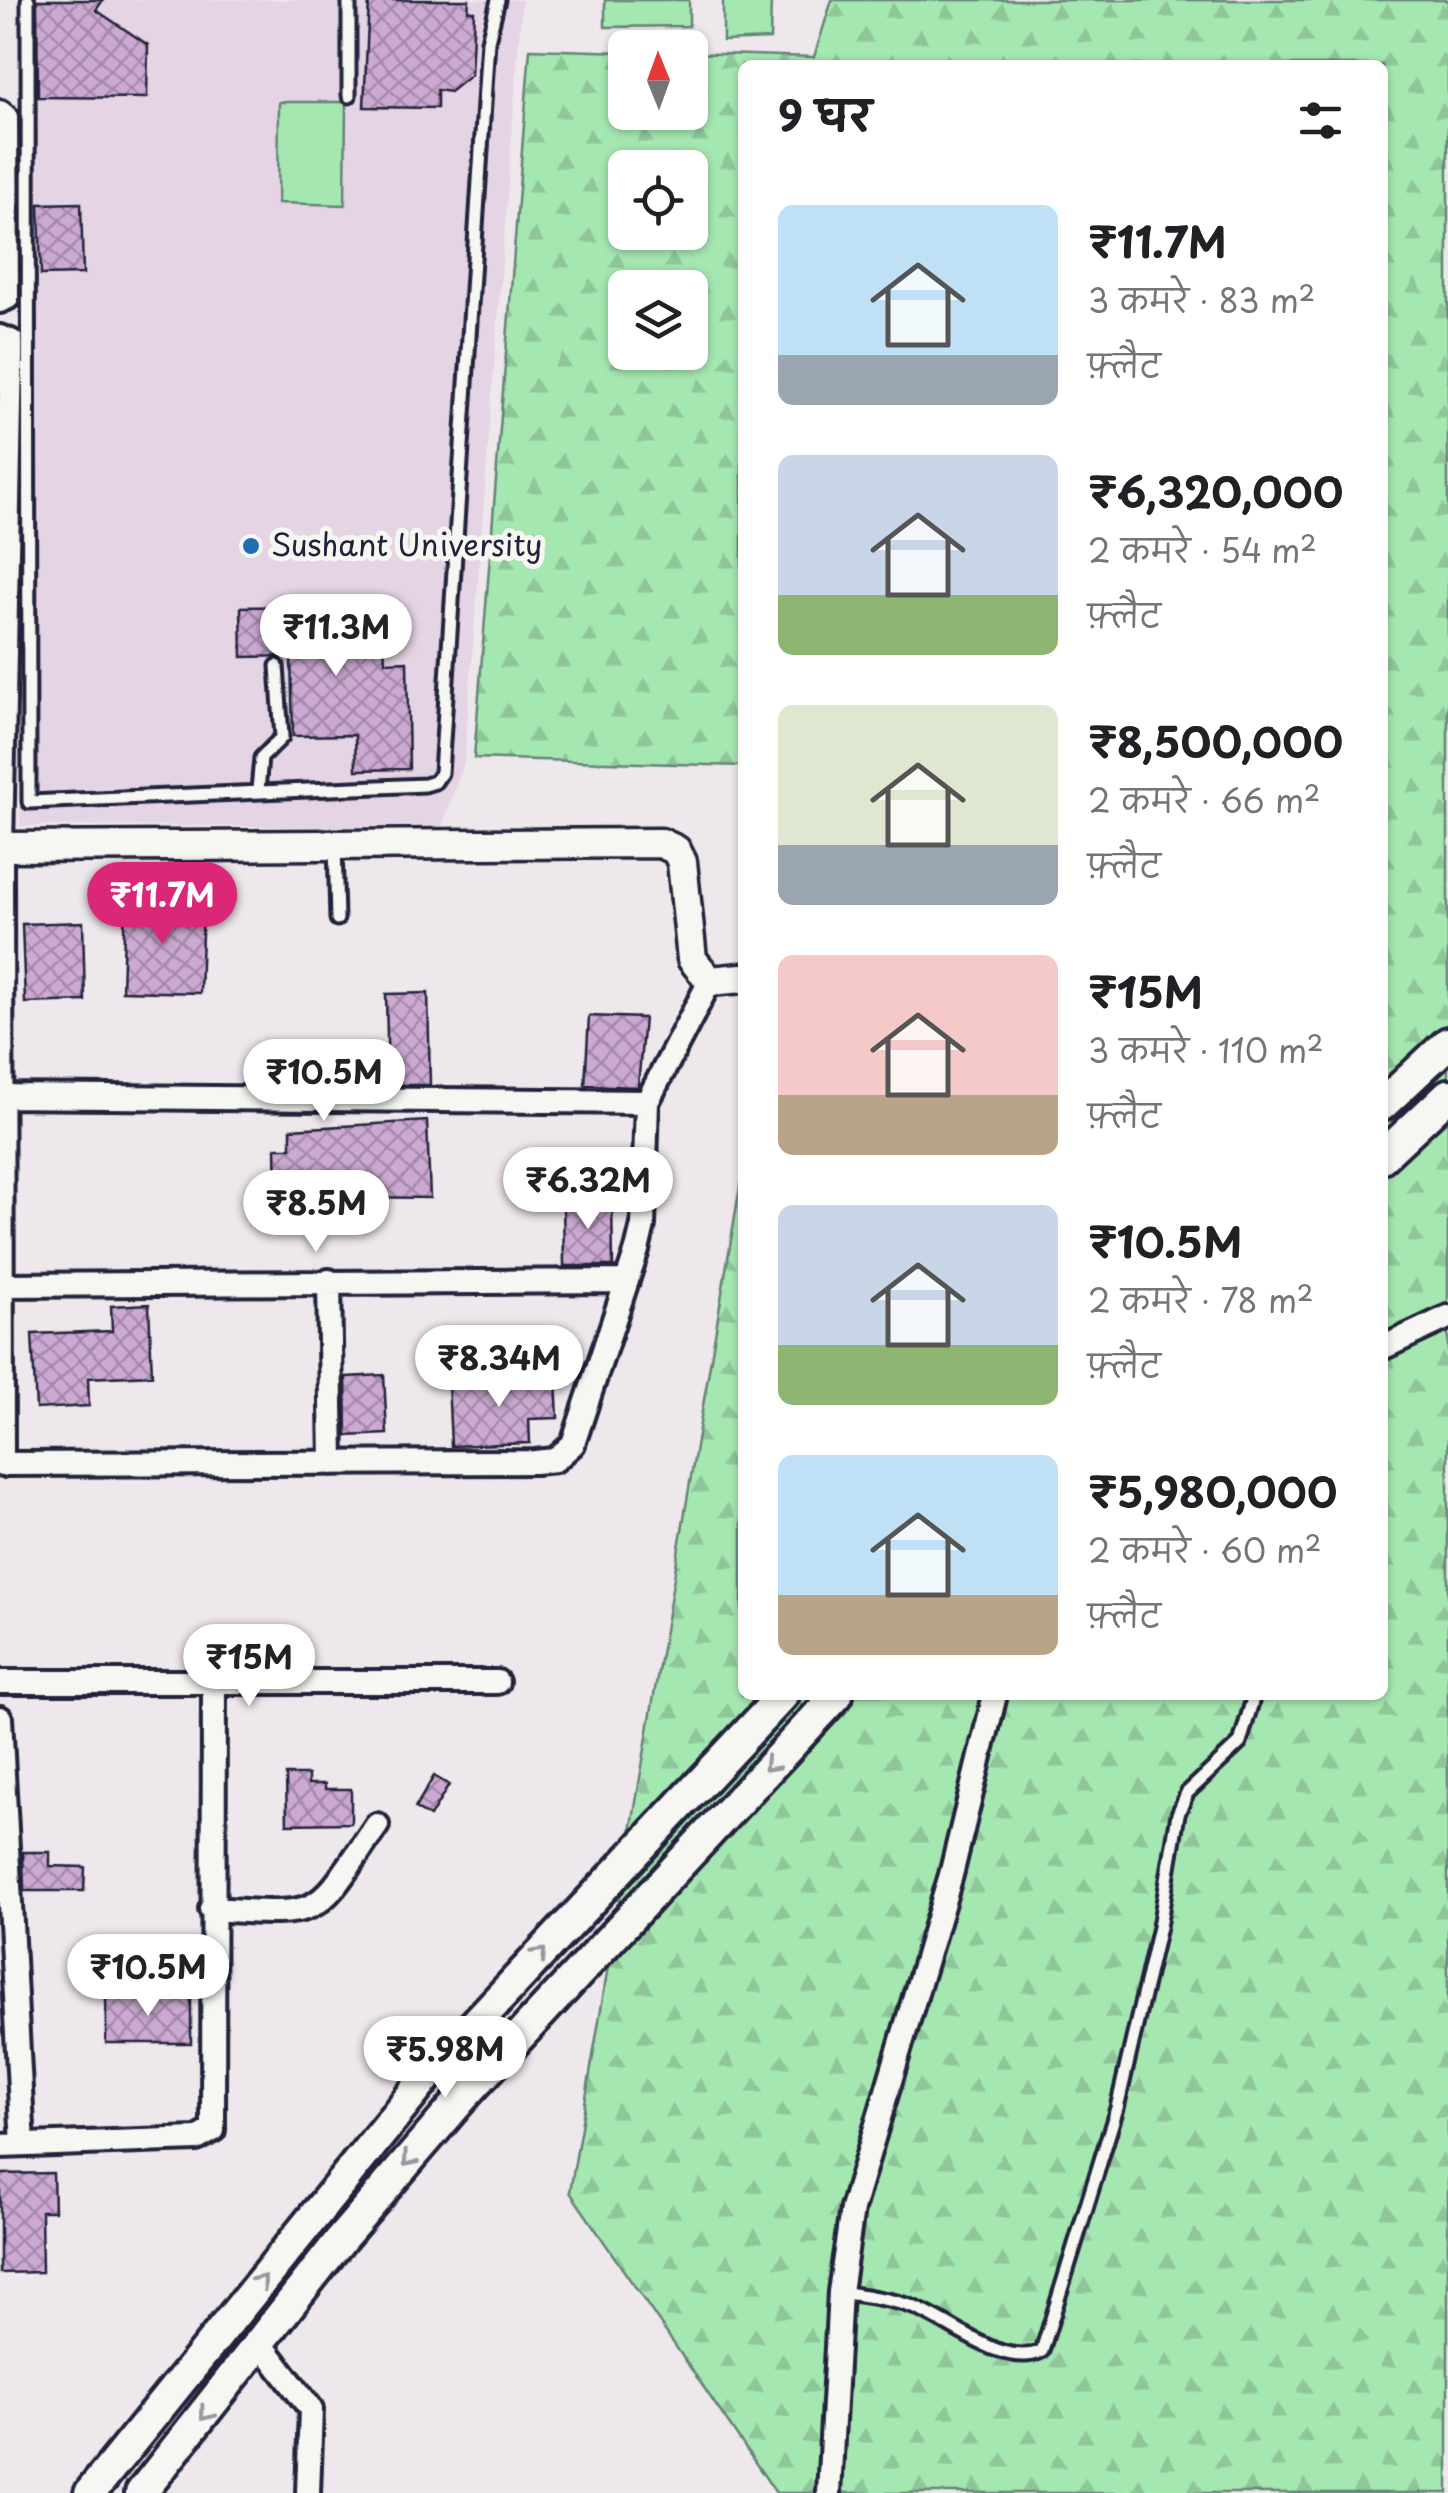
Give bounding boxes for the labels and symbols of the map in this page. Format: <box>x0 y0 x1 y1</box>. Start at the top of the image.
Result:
north arrow <box>608 30 708 130</box>
place label: Sushant University <box>271 521 542 566</box>
marker: Sushant University <box>240 535 262 557</box>
pin: ₹11.3M <box>255 594 417 679</box>
pin: ₹11.7M <box>81 862 243 947</box>
pin: ₹10.5M <box>243 1039 405 1124</box>
pin: ₹6.32M <box>507 1147 669 1232</box>
pin: ₹8.5M <box>246 1170 386 1255</box>
pin: ₹8.34M <box>418 1325 580 1410</box>
pin: ₹15M <box>190 1624 308 1709</box>
one-way arrow <box>764 1754 782 1772</box>
pin: ₹10.5M <box>67 1934 229 2019</box>
one-way arrow <box>529 1947 547 1966</box>
pin: ₹5.98M <box>364 2016 526 2101</box>
one-way arrow <box>402 2148 420 2167</box>
one-way arrow <box>249 2274 267 2292</box>
one-way arrow <box>199 2402 217 2420</box>

